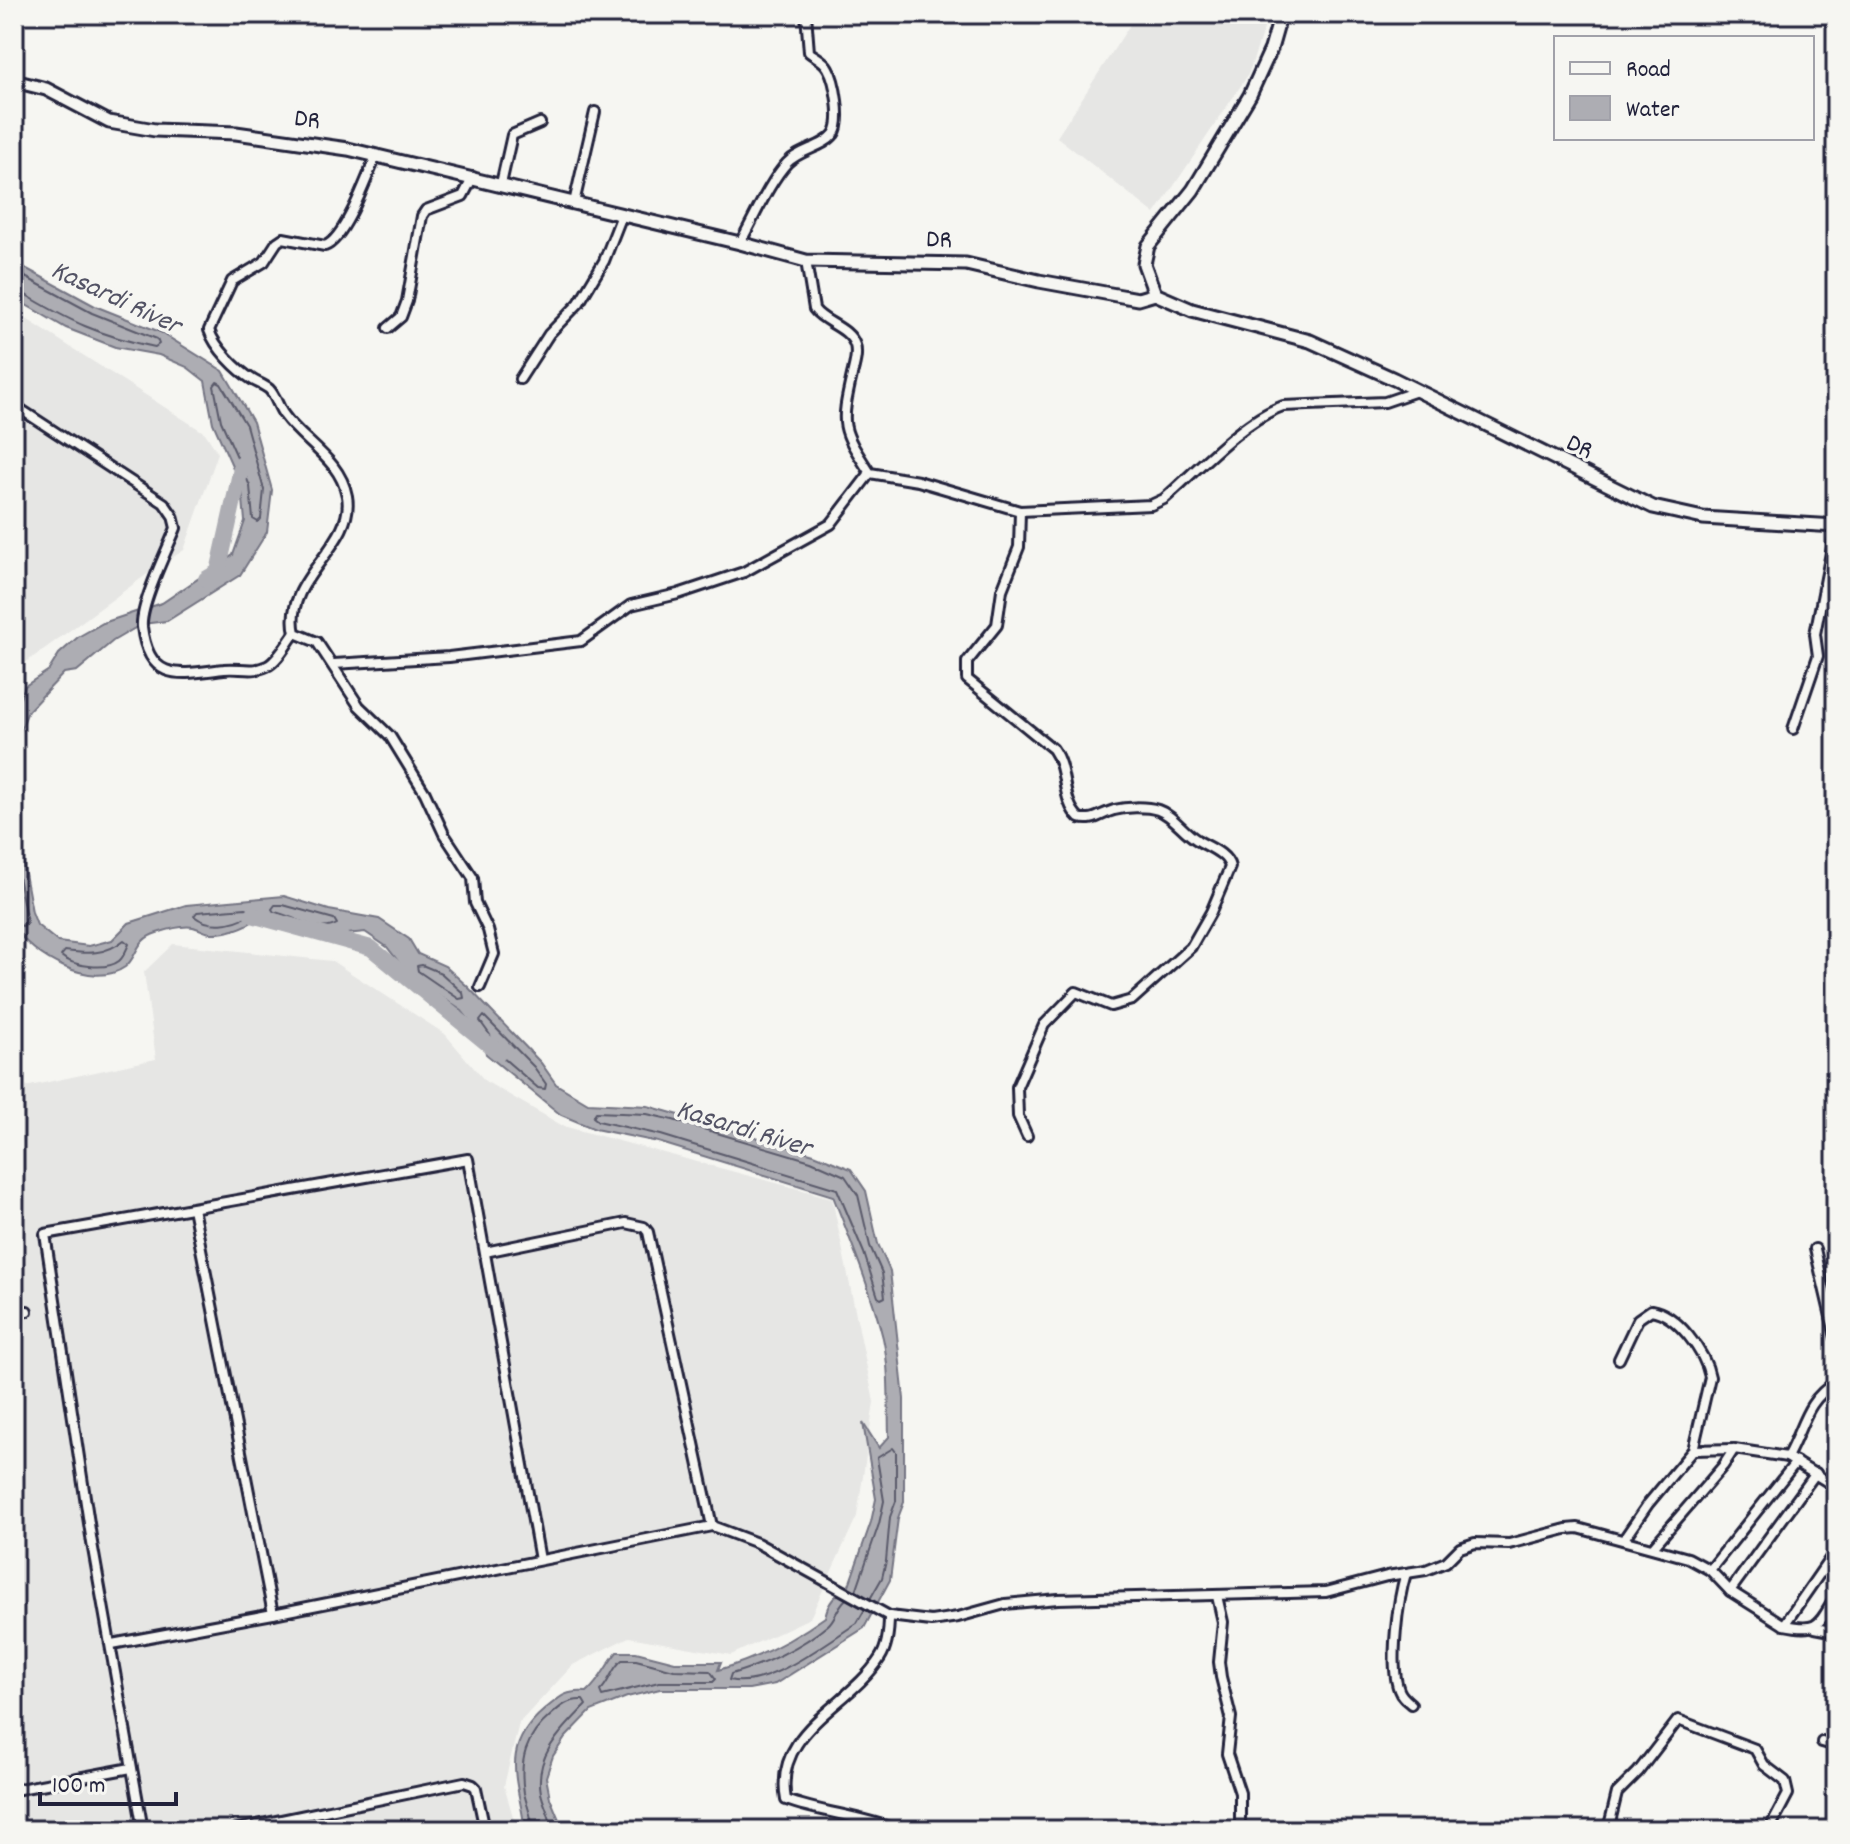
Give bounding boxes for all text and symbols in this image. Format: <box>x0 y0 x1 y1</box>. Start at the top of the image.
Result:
legend <box>1554 36 1814 140</box>
text: Road <box>1626 54 1671 88</box>
text: Water <box>1626 94 1679 128</box>
street label: DR <box>292 101 322 141</box>
street label: DR <box>925 222 953 260</box>
water label: Kasardi River <box>43 252 190 349</box>
street label: DR <box>1559 426 1599 470</box>
water label: Kasardi River <box>671 1092 819 1172</box>
scale bar <box>40 1756 176 1806</box>
text: 100 m <box>52 1770 105 1804</box>

